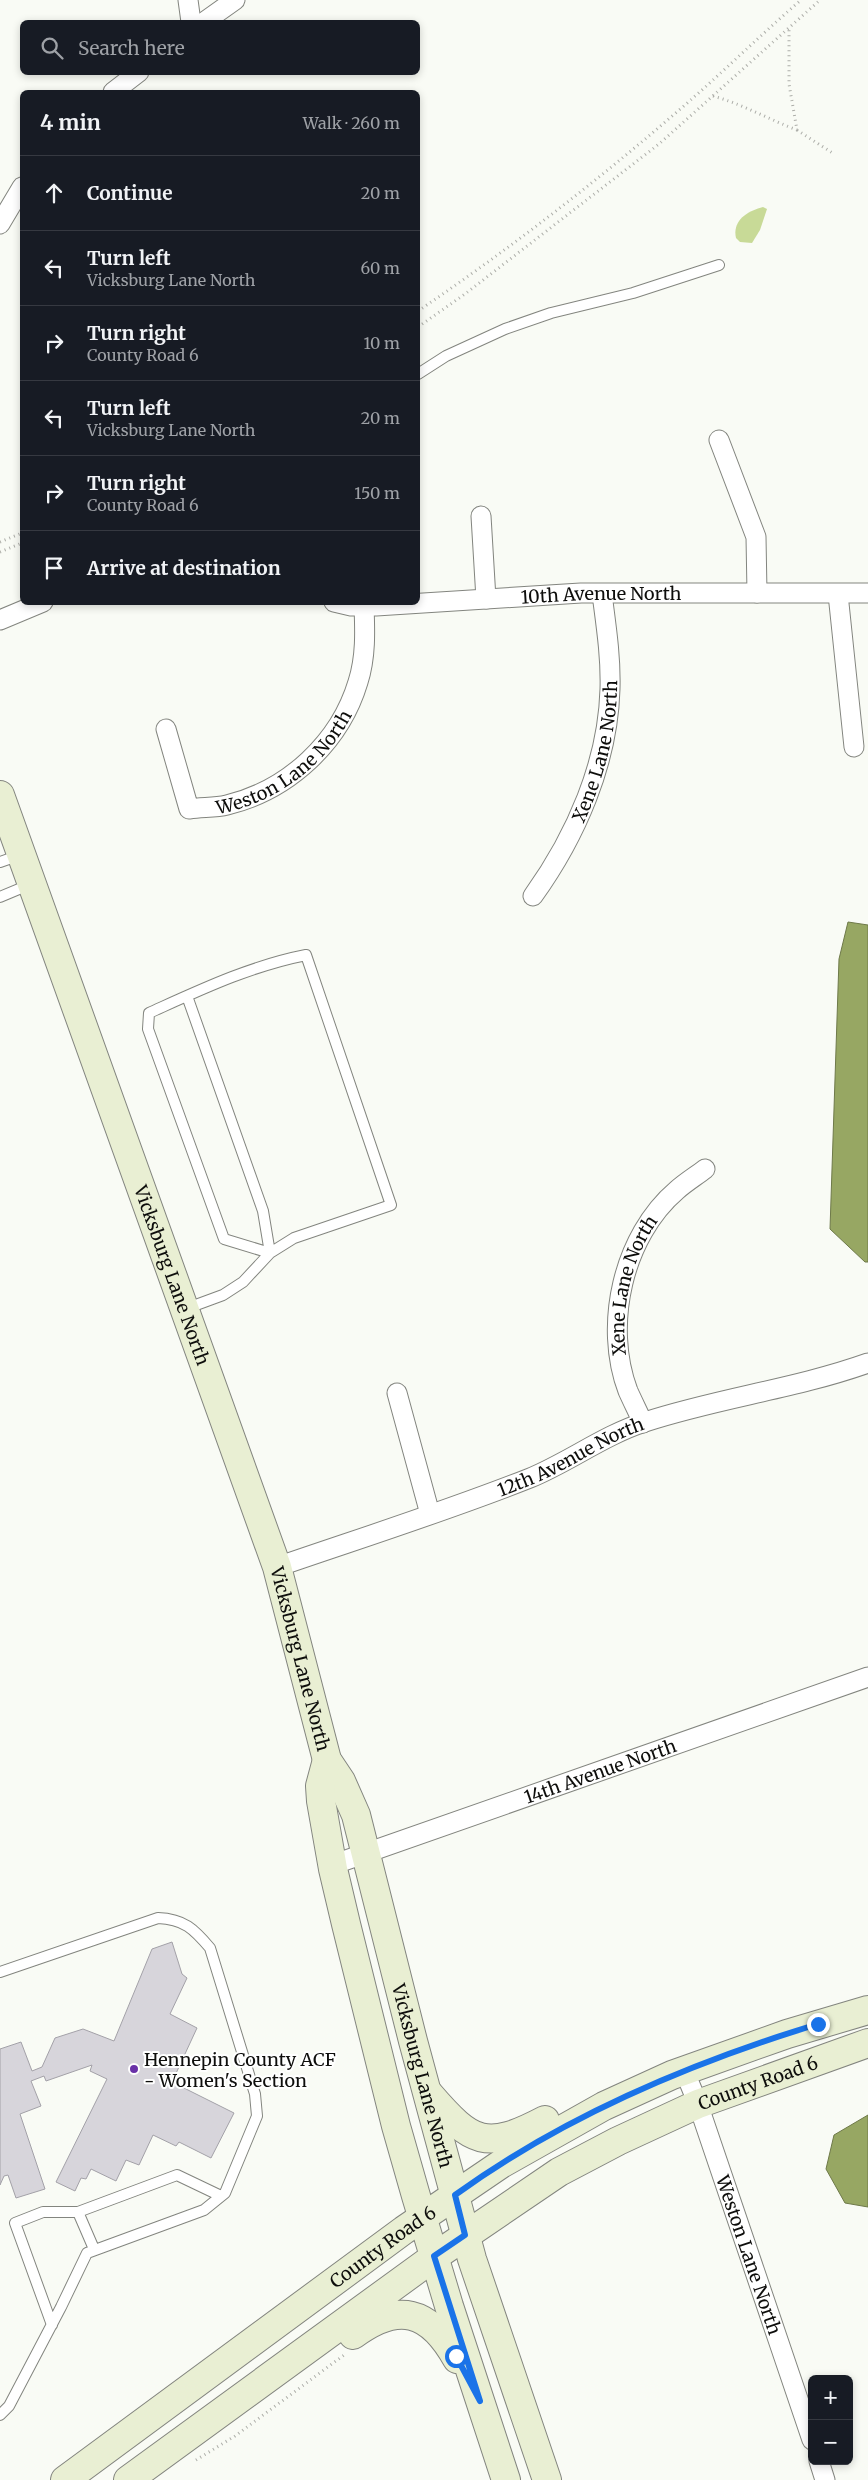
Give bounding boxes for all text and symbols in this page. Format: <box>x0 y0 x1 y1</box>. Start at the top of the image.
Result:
search box <box>20 20 420 75</box>
icon: search <box>38 34 66 62</box>
text: Search here <box>78 36 185 60</box>
text: 4 min <box>40 109 101 136</box>
text: Walk · 260 m <box>303 113 400 133</box>
icon: ahead <box>40 179 68 207</box>
text: Continue <box>87 181 173 205</box>
text: 20 m <box>361 183 400 203</box>
text: Turn left <box>87 246 171 270</box>
icon: left <box>40 254 68 282</box>
text: 60 m <box>360 258 400 278</box>
text: Vicksburg Lane North <box>87 270 255 290</box>
text: Turn right <box>87 321 186 345</box>
icon: right <box>40 329 68 357</box>
text: 10 m <box>363 333 400 353</box>
text: County Road 6 <box>87 345 199 365</box>
text: Turn left <box>87 396 171 420</box>
icon: left <box>40 404 68 432</box>
text: 20 m <box>361 408 400 428</box>
text: Vicksburg Lane North <box>87 420 255 440</box>
text: Turn right <box>87 471 186 495</box>
icon: right <box>40 479 68 507</box>
text: 150 m <box>354 483 400 503</box>
text: County Road 6 <box>87 495 199 515</box>
icon: arrive <box>40 554 68 582</box>
text: Arrive at destination <box>87 556 281 580</box>
street label: 10th Avenue North <box>520 581 682 608</box>
street label: Xene Lane North <box>567 680 622 826</box>
street label: Weston Lane North <box>213 706 356 819</box>
street label: Vicksburg Lane North <box>129 1181 215 1368</box>
street label: Xene Lane North <box>606 1210 662 1356</box>
street label: 12th Avenue North <box>494 1412 647 1501</box>
street label: Vicksburg Lane North <box>266 1563 336 1754</box>
street label: 14th Avenue North <box>521 1734 679 1808</box>
street label: Vicksburg Lane North <box>387 1980 458 2170</box>
route end <box>807 2013 830 2036</box>
place label: Hennepin County ACF - Women's Section <box>144 2048 336 2092</box>
street label: County Road 6 <box>695 2050 821 2115</box>
marker: Hennepin County ACF - Women's Section <box>128 2063 140 2075</box>
street label: Weston Lane North <box>711 2171 787 2338</box>
street label: County Road 6 <box>325 2200 440 2293</box>
route start <box>445 2345 468 2368</box>
map controls <box>808 2375 853 2465</box>
button: + <box>808 2375 853 2420</box>
button: − <box>808 2420 853 2465</box>

